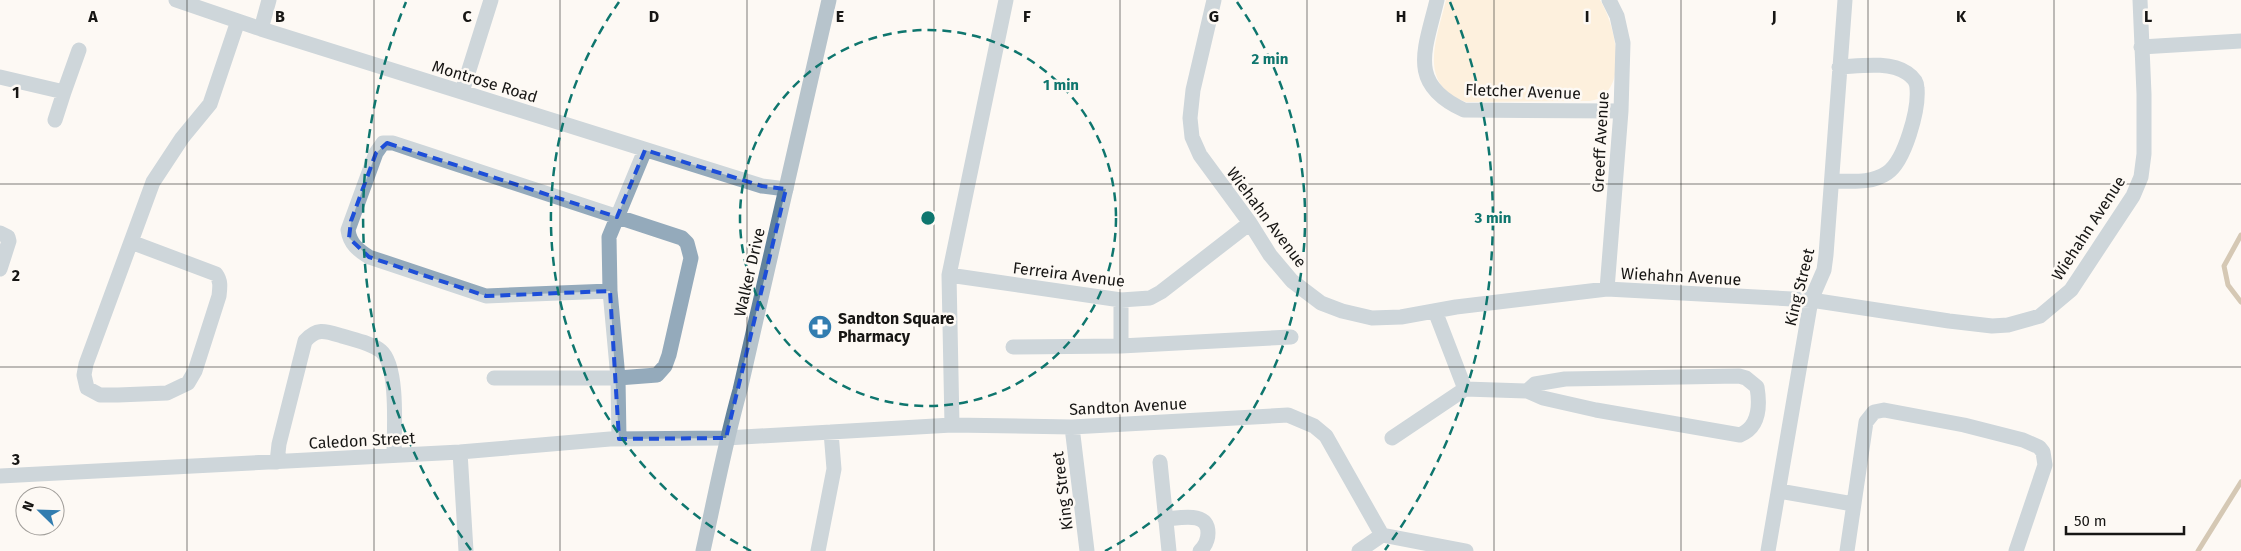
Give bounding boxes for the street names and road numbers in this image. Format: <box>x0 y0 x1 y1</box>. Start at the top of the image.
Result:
street label: Montrose Road <box>430 56 540 107</box>
street label: Fletcher Avenue <box>1465 80 1581 103</box>
street label: Greeff Avenue <box>1588 91 1613 193</box>
street label: Wiehahn Avenue <box>1223 163 1310 271</box>
street label: Wiehahn Avenue <box>2048 173 2129 284</box>
street label: Walker Drive <box>730 226 769 318</box>
street label: King Street <box>1781 246 1818 328</box>
street label: Ferreira Avenue <box>1012 258 1126 291</box>
street label: Wiehahn Avenue <box>1620 264 1742 289</box>
street label: Sandton Avenue <box>1069 394 1187 419</box>
street label: Caledon Street <box>308 428 416 453</box>
street label: King Street <box>1048 450 1077 531</box>

